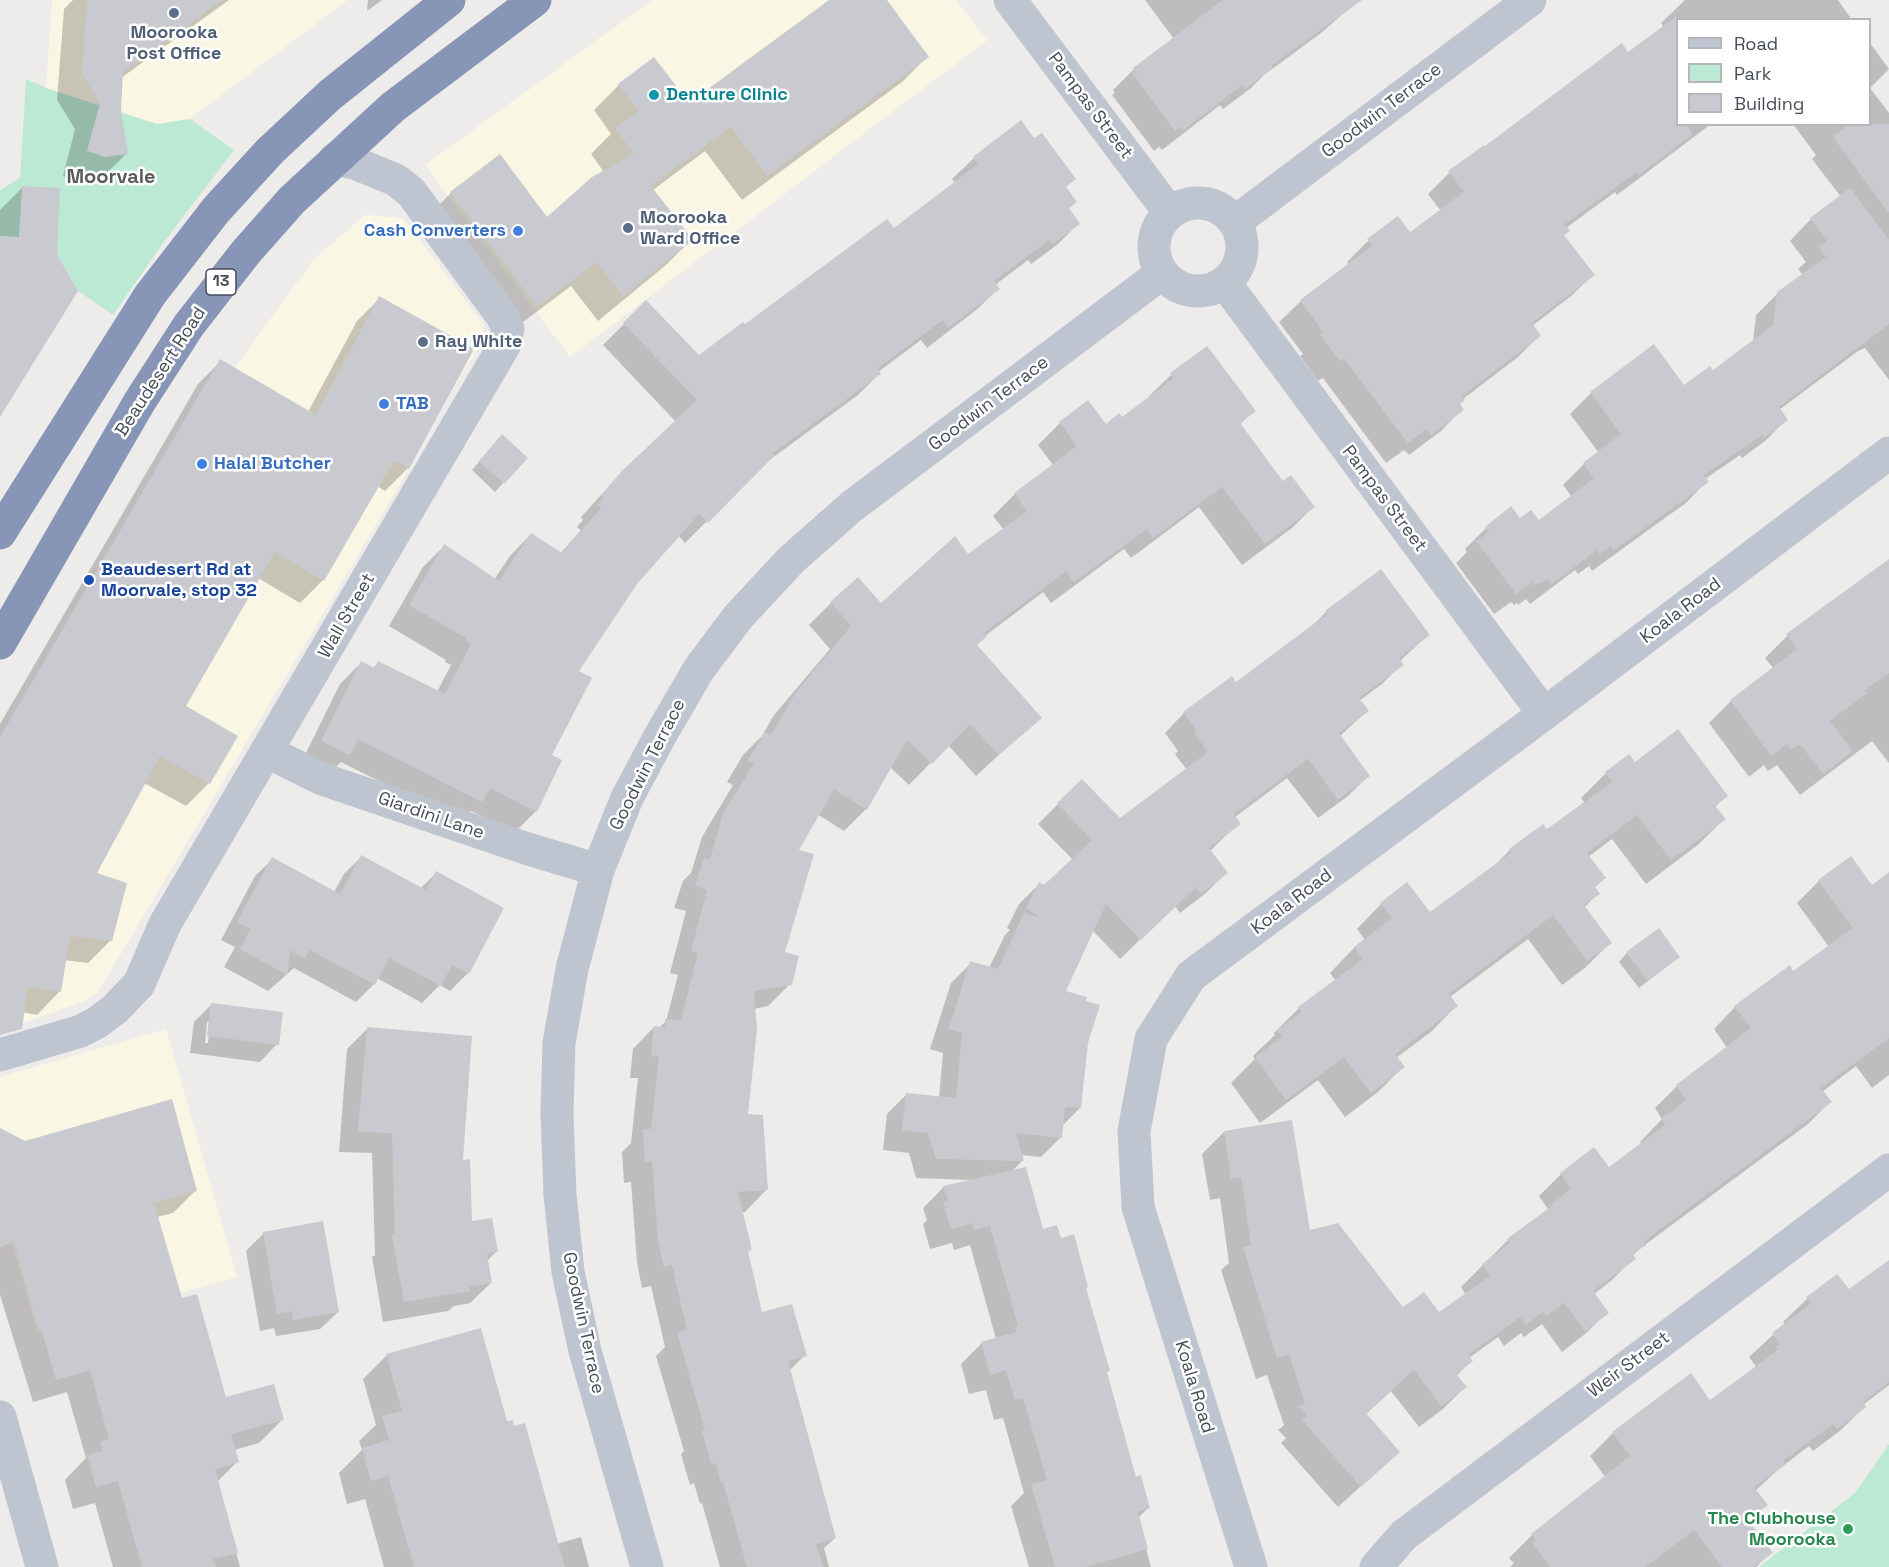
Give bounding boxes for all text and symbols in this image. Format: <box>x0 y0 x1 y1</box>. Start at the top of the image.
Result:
marker: Moorooka Post Office <box>167 6 181 20</box>
legend <box>1676 18 1871 126</box>
place label: Moorooka Post Office <box>127 22 221 64</box>
text: Road <box>1734 32 1778 55</box>
street label: Pampas Street <box>1043 49 1137 163</box>
street label: Goodwin Terrace <box>1318 59 1446 163</box>
text: Park <box>1734 62 1771 85</box>
place label: Denture Clinic <box>666 84 788 106</box>
marker: Denture Clinic <box>647 88 661 102</box>
text: Building <box>1734 92 1804 115</box>
district label: Moorvale <box>66 166 156 190</box>
place label: Moorooka Ward Office <box>640 207 740 250</box>
place label: Cash Converters <box>364 220 506 242</box>
marker: Moorooka Ward Office <box>621 221 635 235</box>
marker: Cash Converters <box>511 224 525 238</box>
road number: 13 <box>206 269 236 295</box>
street label: Beaudesert Road <box>111 303 211 441</box>
place label: Ray White <box>435 331 522 353</box>
marker: Ray White <box>416 335 430 349</box>
street label: Goodwin Terrace <box>925 352 1053 456</box>
place label: TAB <box>396 393 429 415</box>
marker: TAB <box>377 397 391 411</box>
street label: Pampas Street <box>1337 442 1431 556</box>
place label: Halal Butcher <box>214 453 331 475</box>
marker: Halal Butcher <box>195 457 209 471</box>
place label: Beaudesert Rd at Moorvale, stop 32 <box>101 559 257 602</box>
street label: Wall Street <box>314 570 380 662</box>
marker: Beaudesert Rd at Moorvale, stop 32 <box>82 573 96 587</box>
street label: Koala Road <box>1636 574 1726 648</box>
street label: Goodwin Terrace <box>606 696 690 834</box>
street label: Giardini Lane <box>375 788 487 844</box>
street label: Koala Road <box>1247 865 1337 939</box>
street label: Goodwin Terrace <box>557 1250 609 1396</box>
street label: Weir Street <box>1584 1327 1674 1403</box>
street label: Koala Road <box>1170 1338 1218 1436</box>
place label: The Clubhouse Moorooka <box>1707 1508 1836 1550</box>
marker: The Clubhouse Moorooka <box>1841 1522 1855 1536</box>

